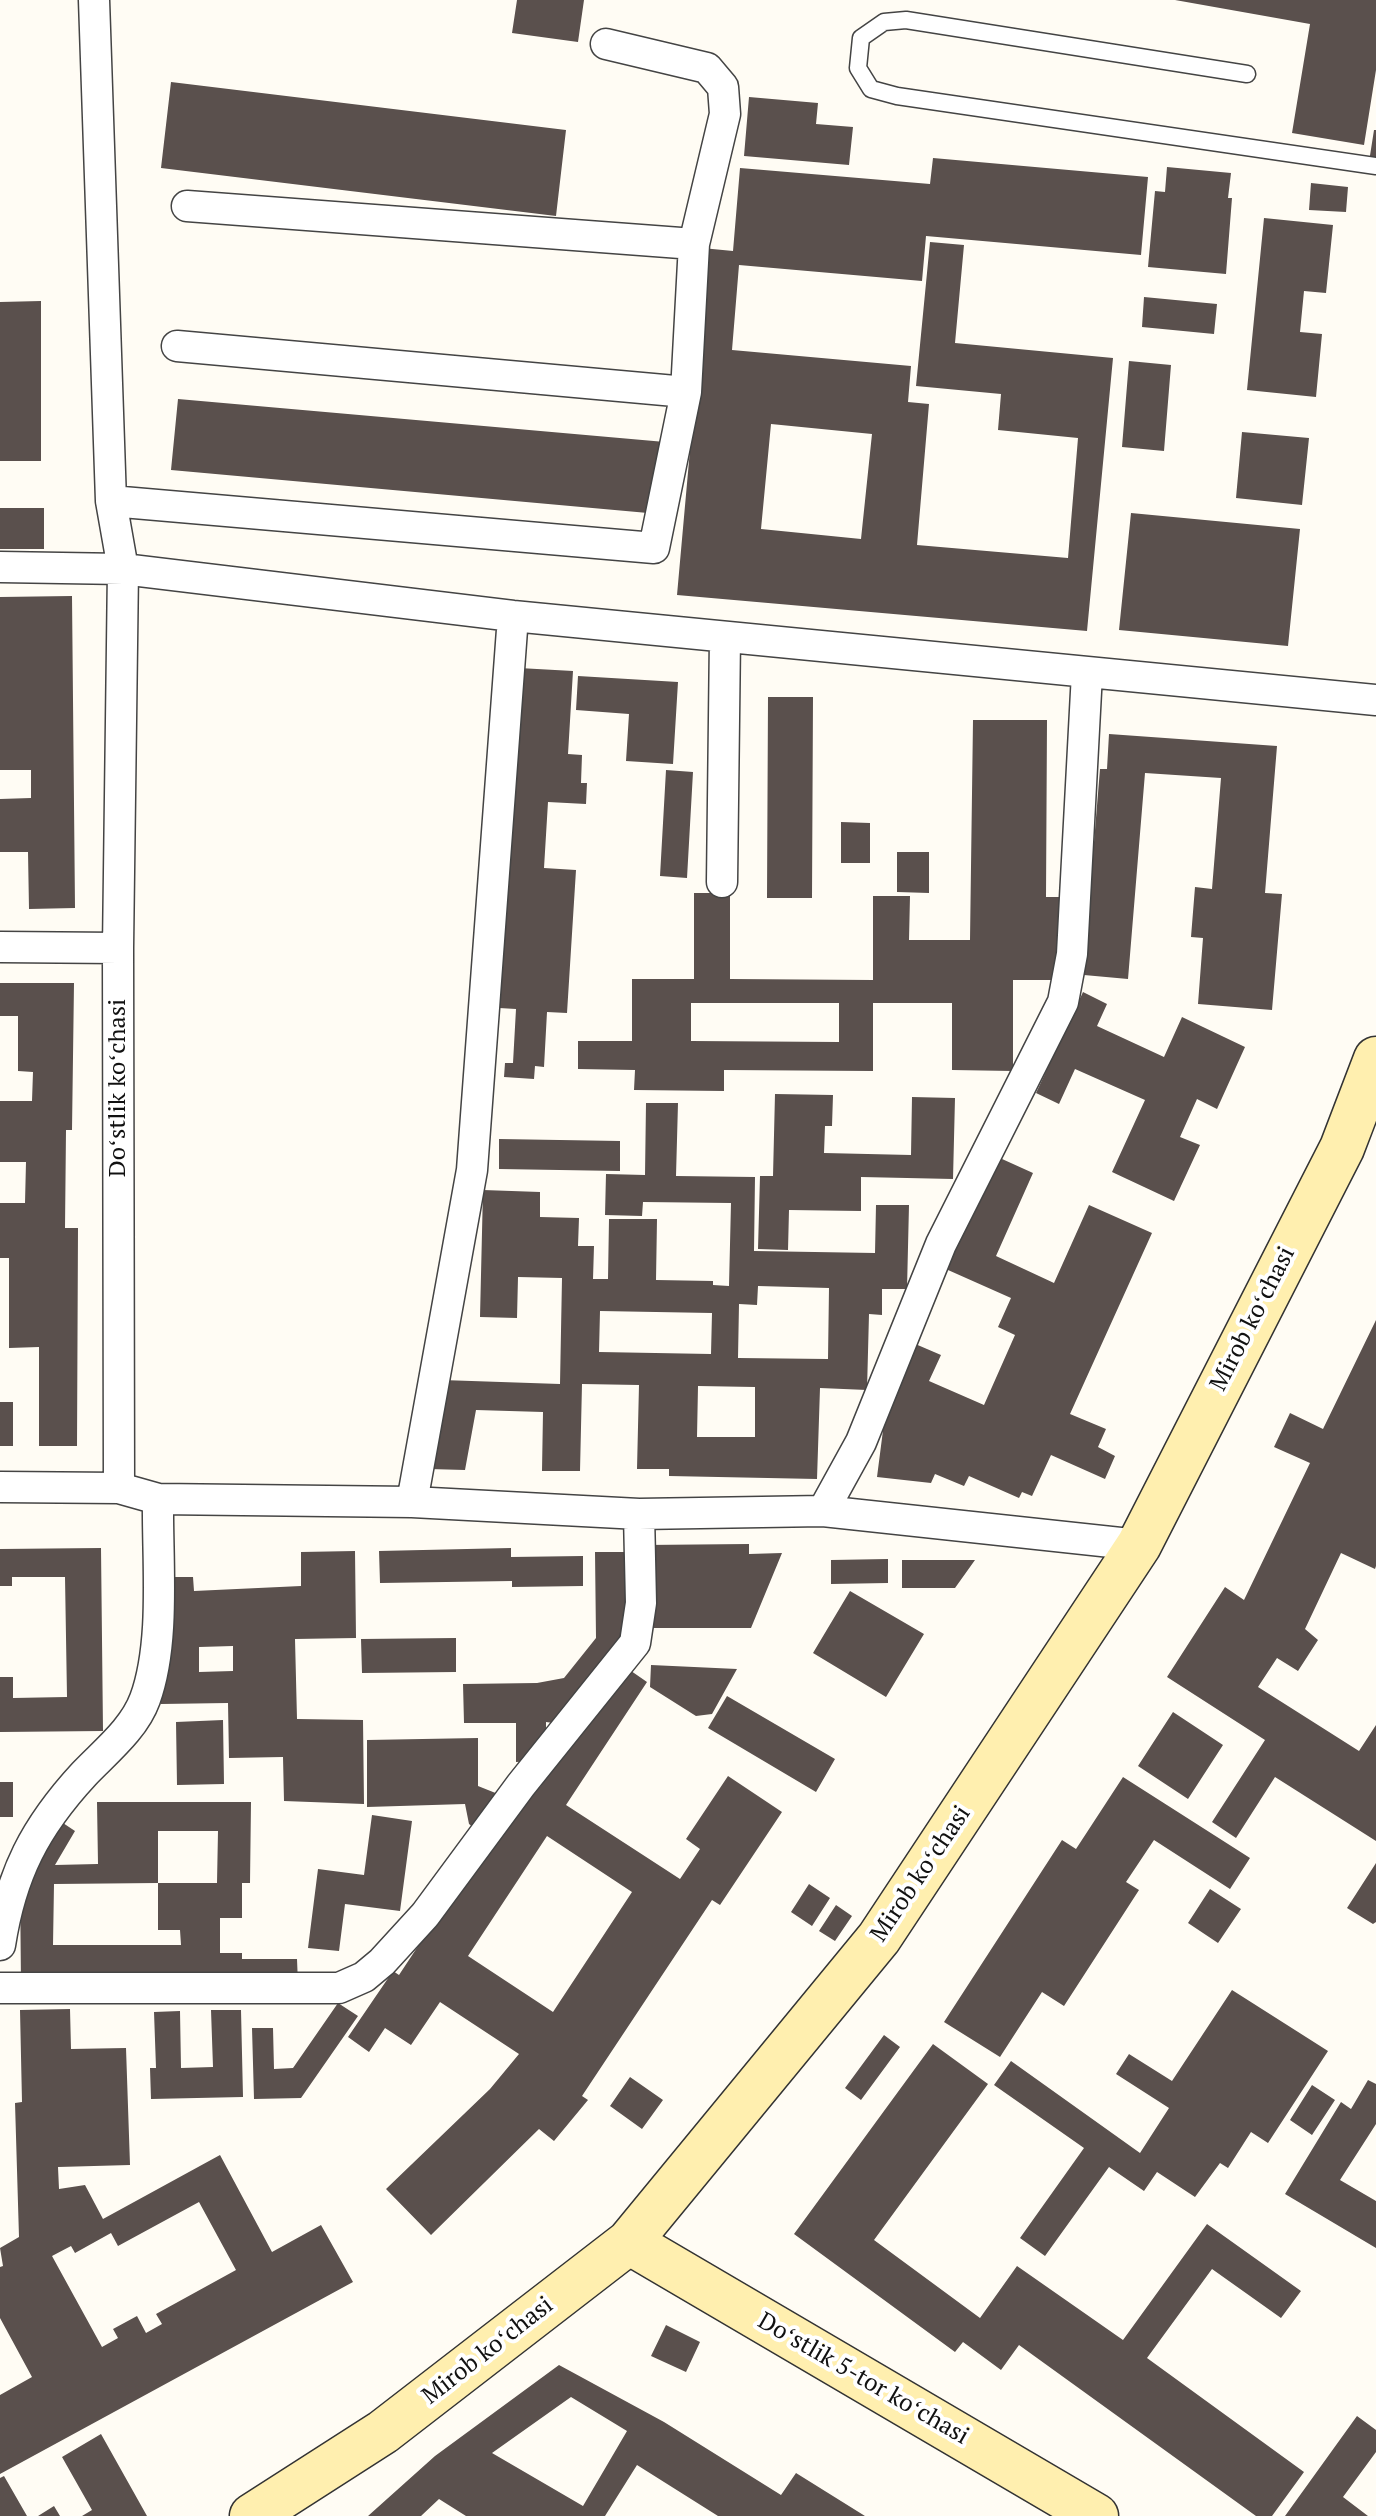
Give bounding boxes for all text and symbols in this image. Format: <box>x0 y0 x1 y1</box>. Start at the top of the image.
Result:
street label: Doʻstlik koʻchasi <box>104 999 132 1177</box>
street label: Mirob koʻchasi <box>1204 1242 1302 1396</box>
street label: Mirob koʻchasi <box>865 1801 977 1947</box>
street label: Mirob koʻchasi <box>417 2291 559 2411</box>
street label: Doʻstlik 5-tor koʻchasi <box>752 2307 974 2451</box>

